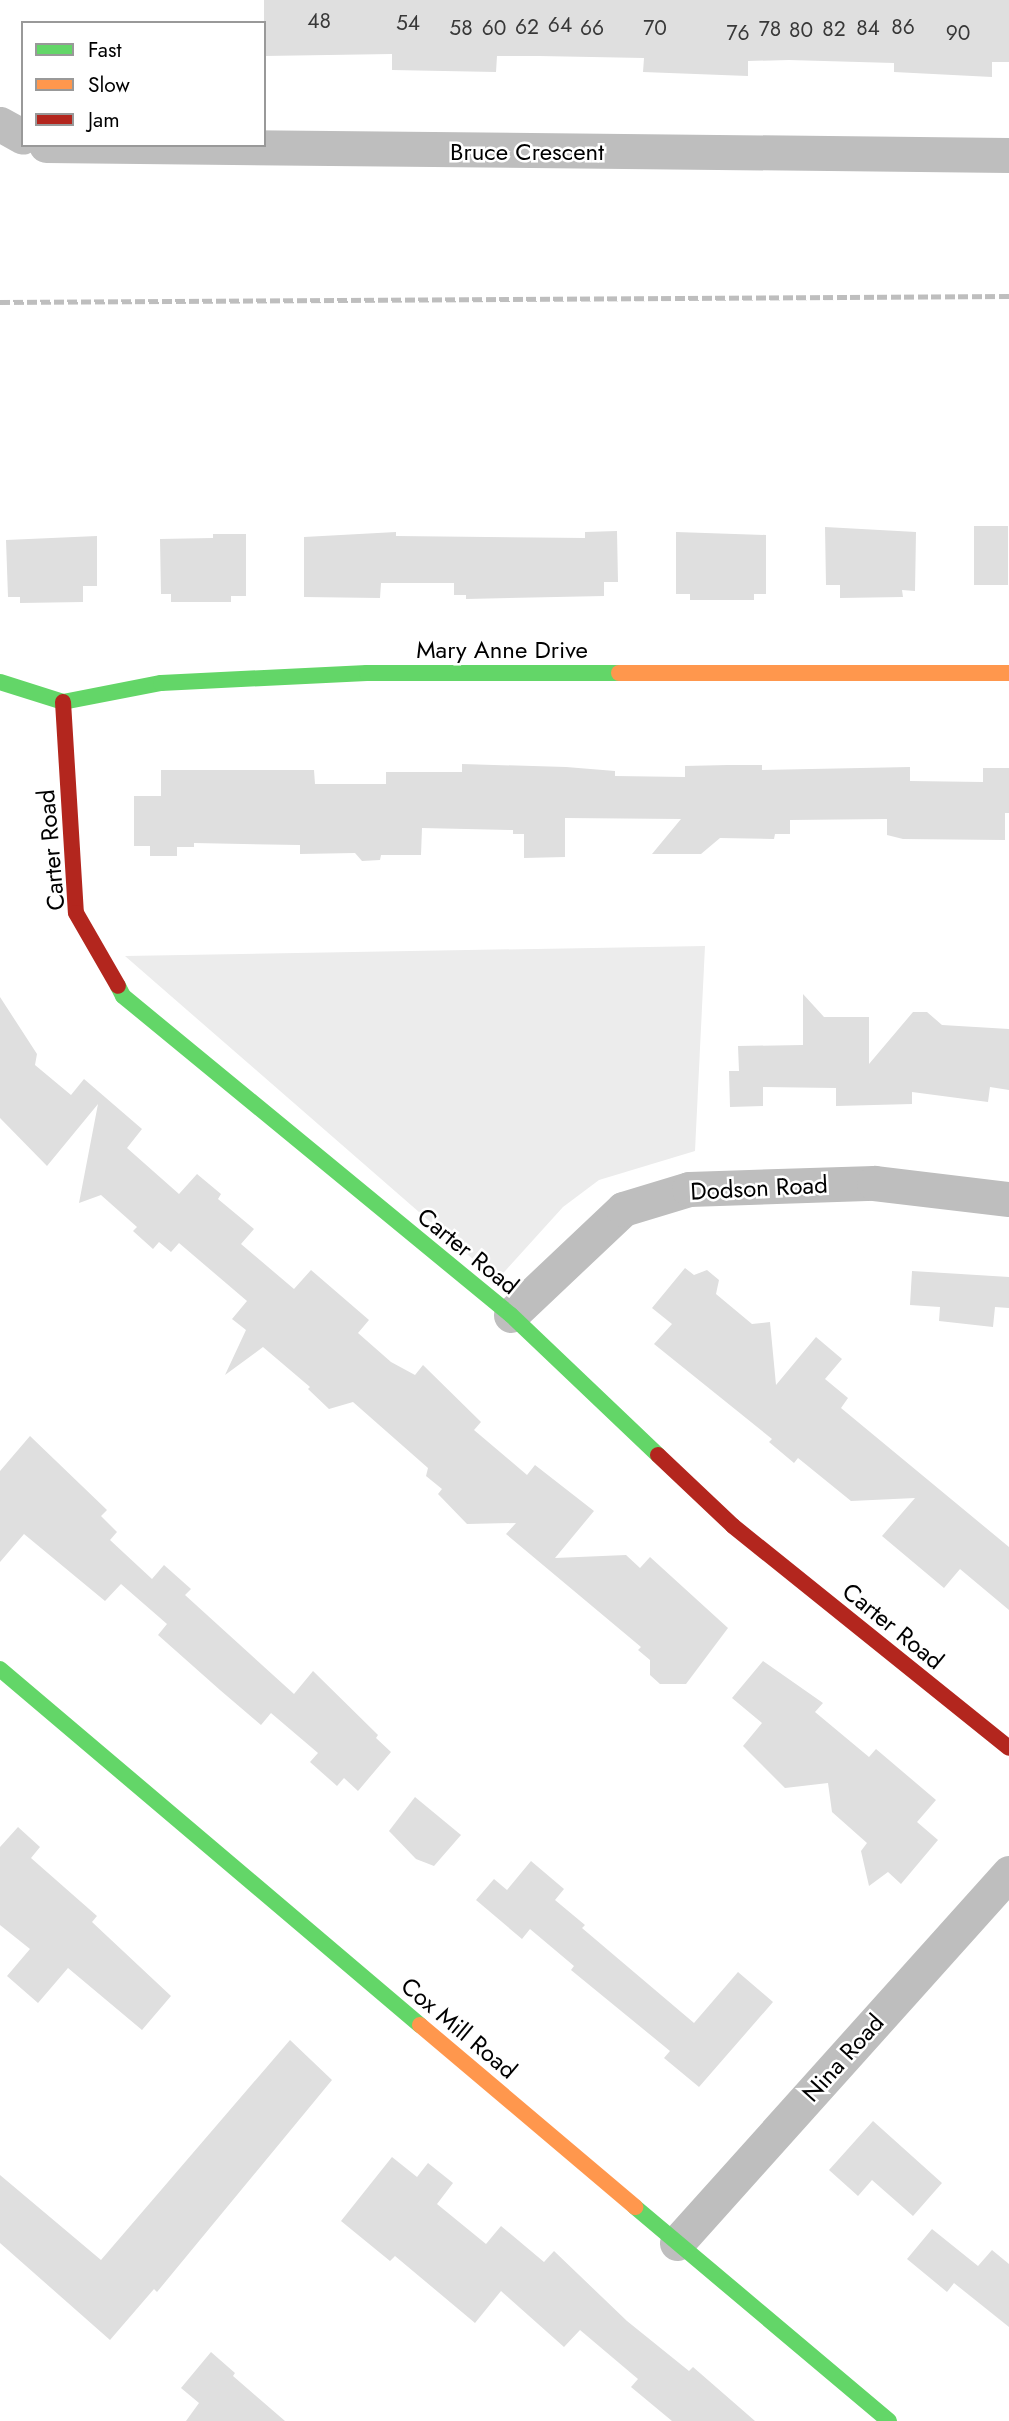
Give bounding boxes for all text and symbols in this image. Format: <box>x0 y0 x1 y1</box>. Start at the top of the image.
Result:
house number: 48 <box>307 8 331 34</box>
house number: 54 <box>396 10 420 36</box>
house number: 64 <box>548 12 572 38</box>
house number: 62 <box>515 14 539 40</box>
house number: 86 <box>891 14 915 40</box>
house number: 58 <box>449 15 473 41</box>
house number: 60 <box>482 15 506 41</box>
house number: 66 <box>580 15 604 41</box>
house number: 70 <box>643 15 667 41</box>
house number: 84 <box>856 15 880 41</box>
house number: 78 <box>759 16 781 42</box>
house number: 82 <box>822 16 846 42</box>
house number: 80 <box>789 17 813 43</box>
house number: 76 <box>726 20 750 46</box>
house number: 90 <box>946 20 970 46</box>
legend <box>21 21 266 147</box>
text: Fast <box>88 35 121 65</box>
text: Slow <box>88 70 130 100</box>
text: Jam <box>88 105 120 135</box>
street label: Bruce Crescent <box>450 138 604 166</box>
street label: Mary Anne Drive <box>416 636 588 664</box>
street label: Carter Road <box>31 788 71 912</box>
street label: Dodson Road <box>690 1170 828 1206</box>
street label: Carter Road <box>412 1202 524 1300</box>
street label: Carter Road <box>837 1577 949 1675</box>
street label: Cox Mill Road <box>395 1971 523 2085</box>
street label: Nina Road <box>796 2008 890 2108</box>

